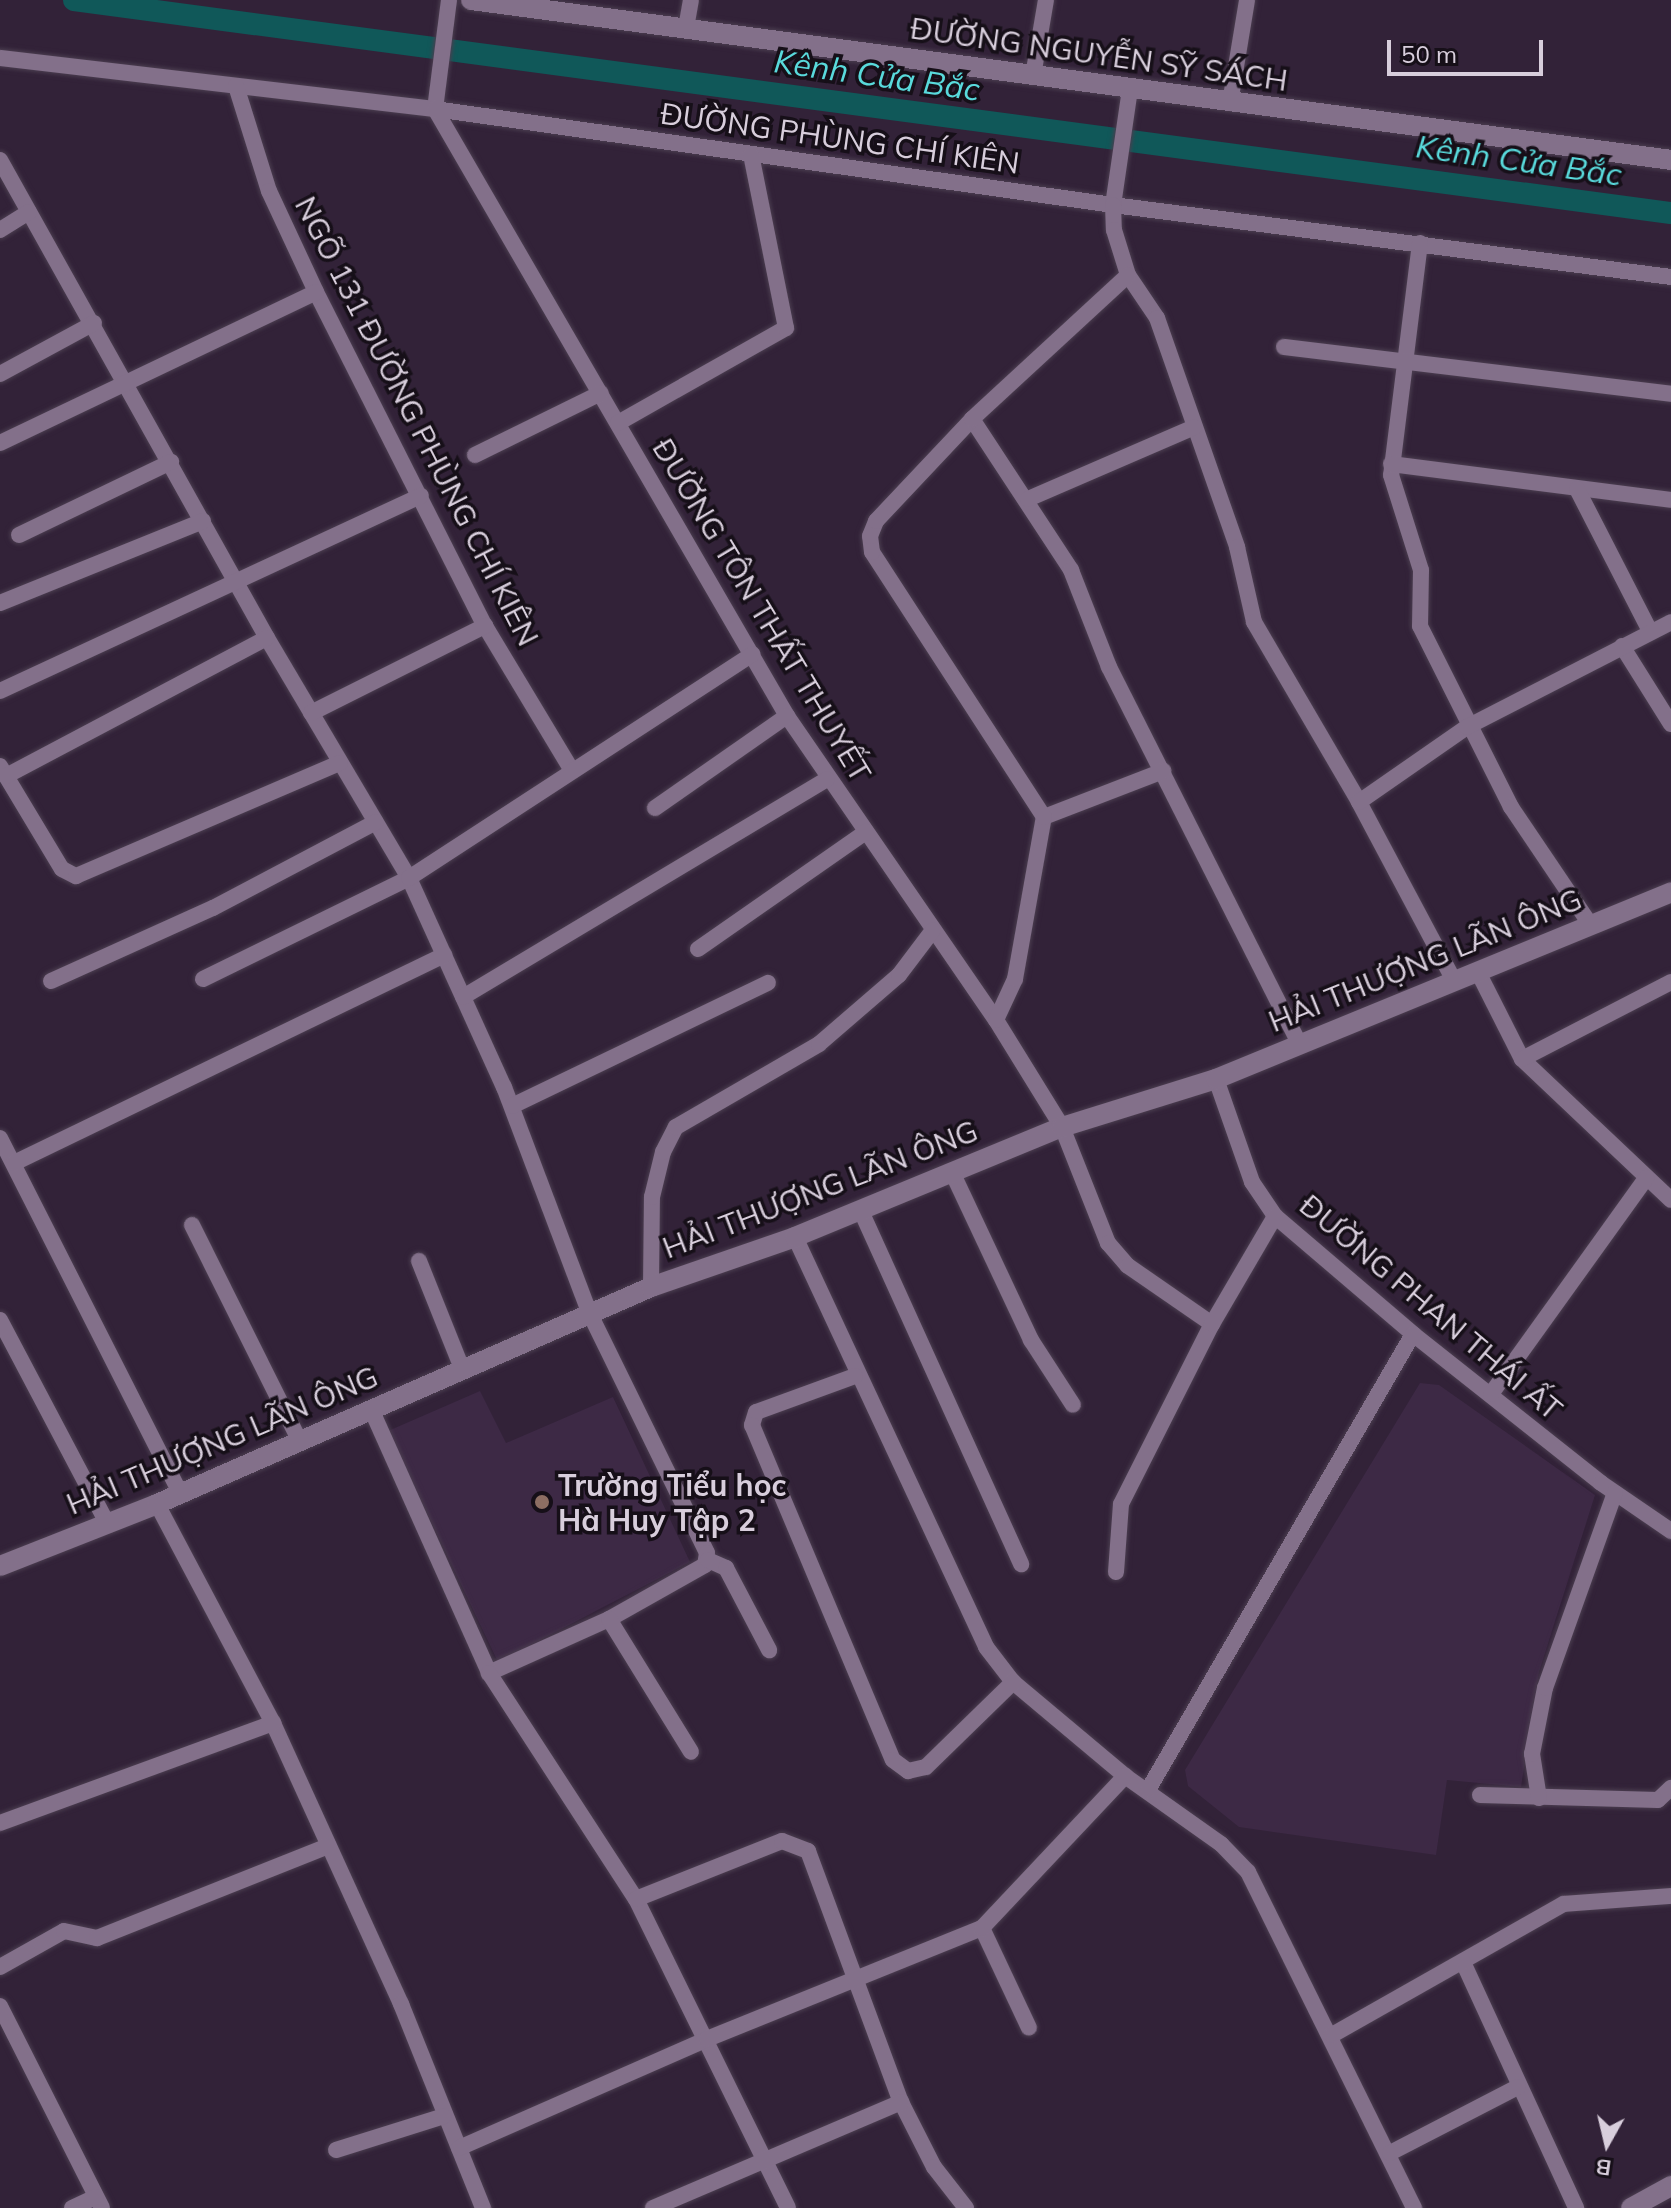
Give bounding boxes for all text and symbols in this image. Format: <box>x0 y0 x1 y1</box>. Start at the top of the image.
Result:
street label: ĐƯỜNG NGUYỄN SỸ SÁCH <box>908 10 1290 98</box>
scale bar <box>1391 24 1547 74</box>
text: 50 m <box>1401 39 1457 69</box>
water label: Kênh Cửa Bắc <box>772 42 982 108</box>
street label: ĐƯỜNG PHÙNG CHÍ KIÊN <box>658 95 1022 181</box>
water label: Kênh Cửa Bắc <box>1414 127 1624 193</box>
street label: NGÕ 131 ĐƯỜNG PHÙNG CHÍ KIÊN <box>288 190 546 652</box>
street label: ĐƯỜNG TÔN THẤT THUYẾT <box>645 432 879 788</box>
street label: HẢI THƯỢNG LÃN ÔNG <box>1263 881 1587 1039</box>
street label: HẢI THƯỢNG LÃN ÔNG <box>657 1112 983 1266</box>
street label: ĐƯỜNG PHAN THÁI ẤT <box>1293 1187 1569 1427</box>
street label: HẢI THƯỢNG LÃN ÔNG <box>61 1358 383 1522</box>
place label: Trường Tiểu học Hà Huy Tập 2 <box>558 1467 787 1538</box>
marker: Trường Tiểu học Hà Huy Tập 2 <box>533 1493 551 1511</box>
north arrow <box>1567 2104 1647 2184</box>
text: B <box>1594 2153 1613 2183</box>

